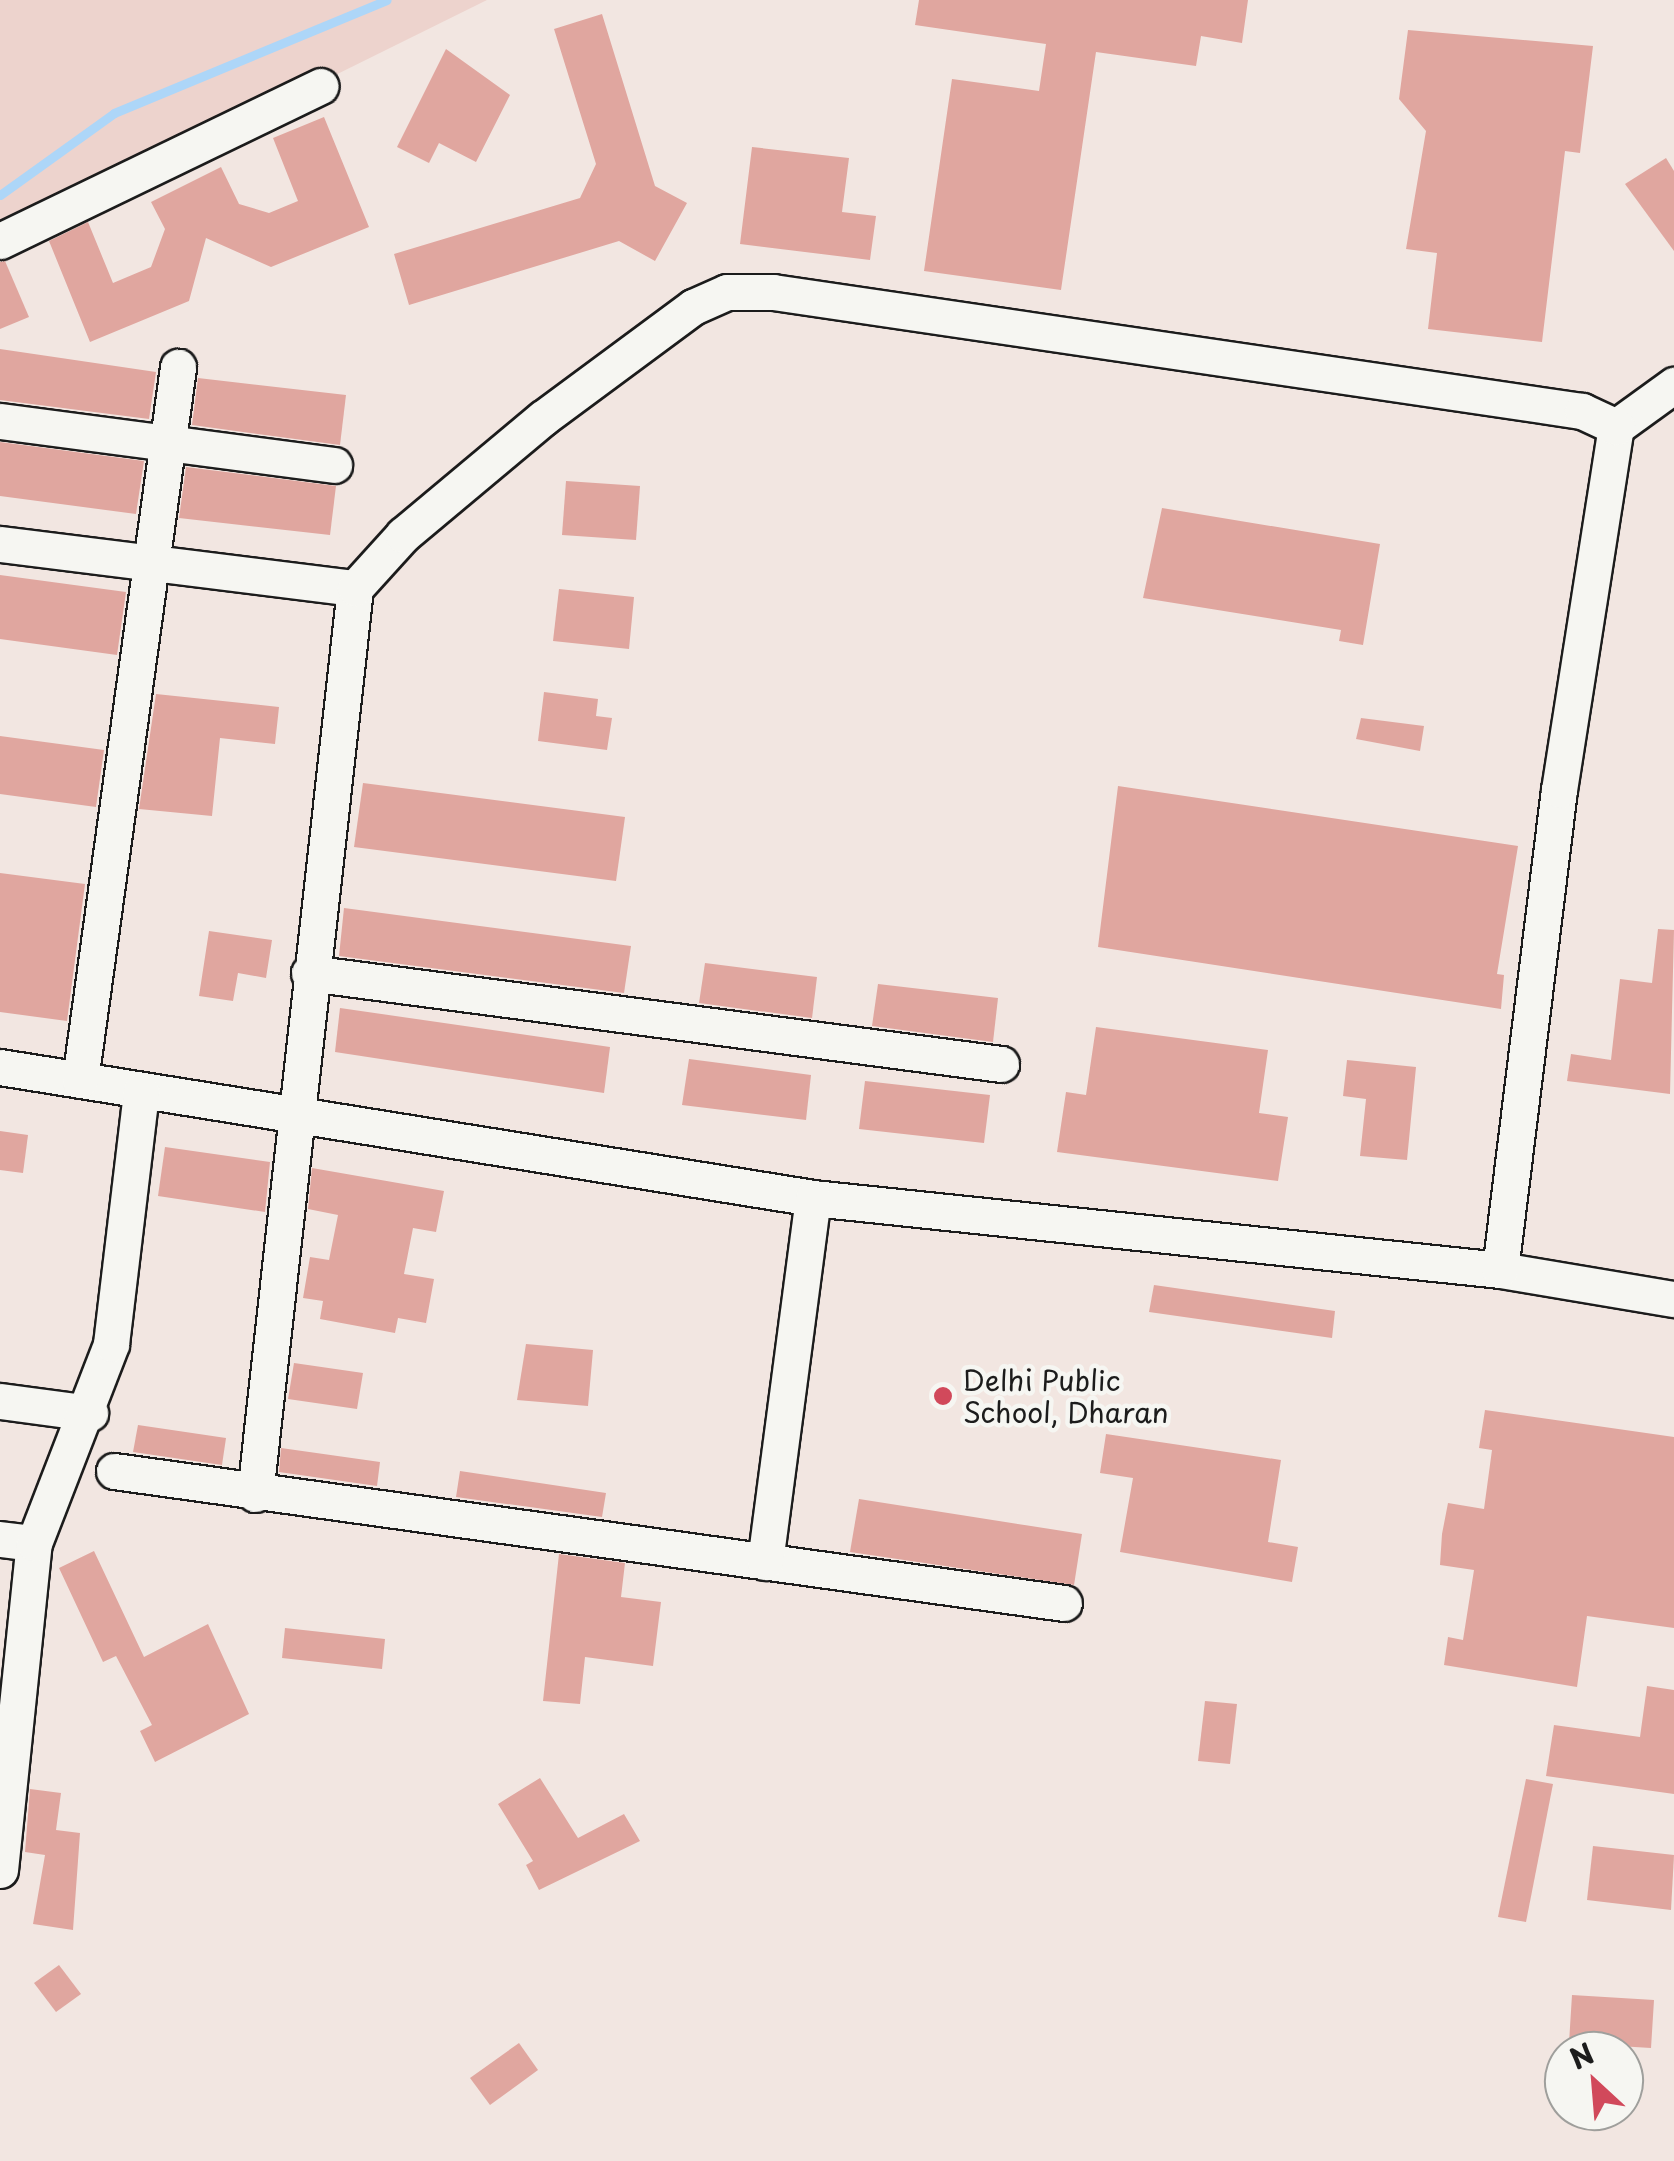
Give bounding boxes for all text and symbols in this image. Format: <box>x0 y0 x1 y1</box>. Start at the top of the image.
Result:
place label: Delhi Public School, Dharan <box>963 1363 1168 1429</box>
marker: Delhi Public School, Dharan <box>932 1385 954 1407</box>
north arrow <box>1544 2031 1644 2131</box>
text: N <box>1562 2031 1601 2080</box>

